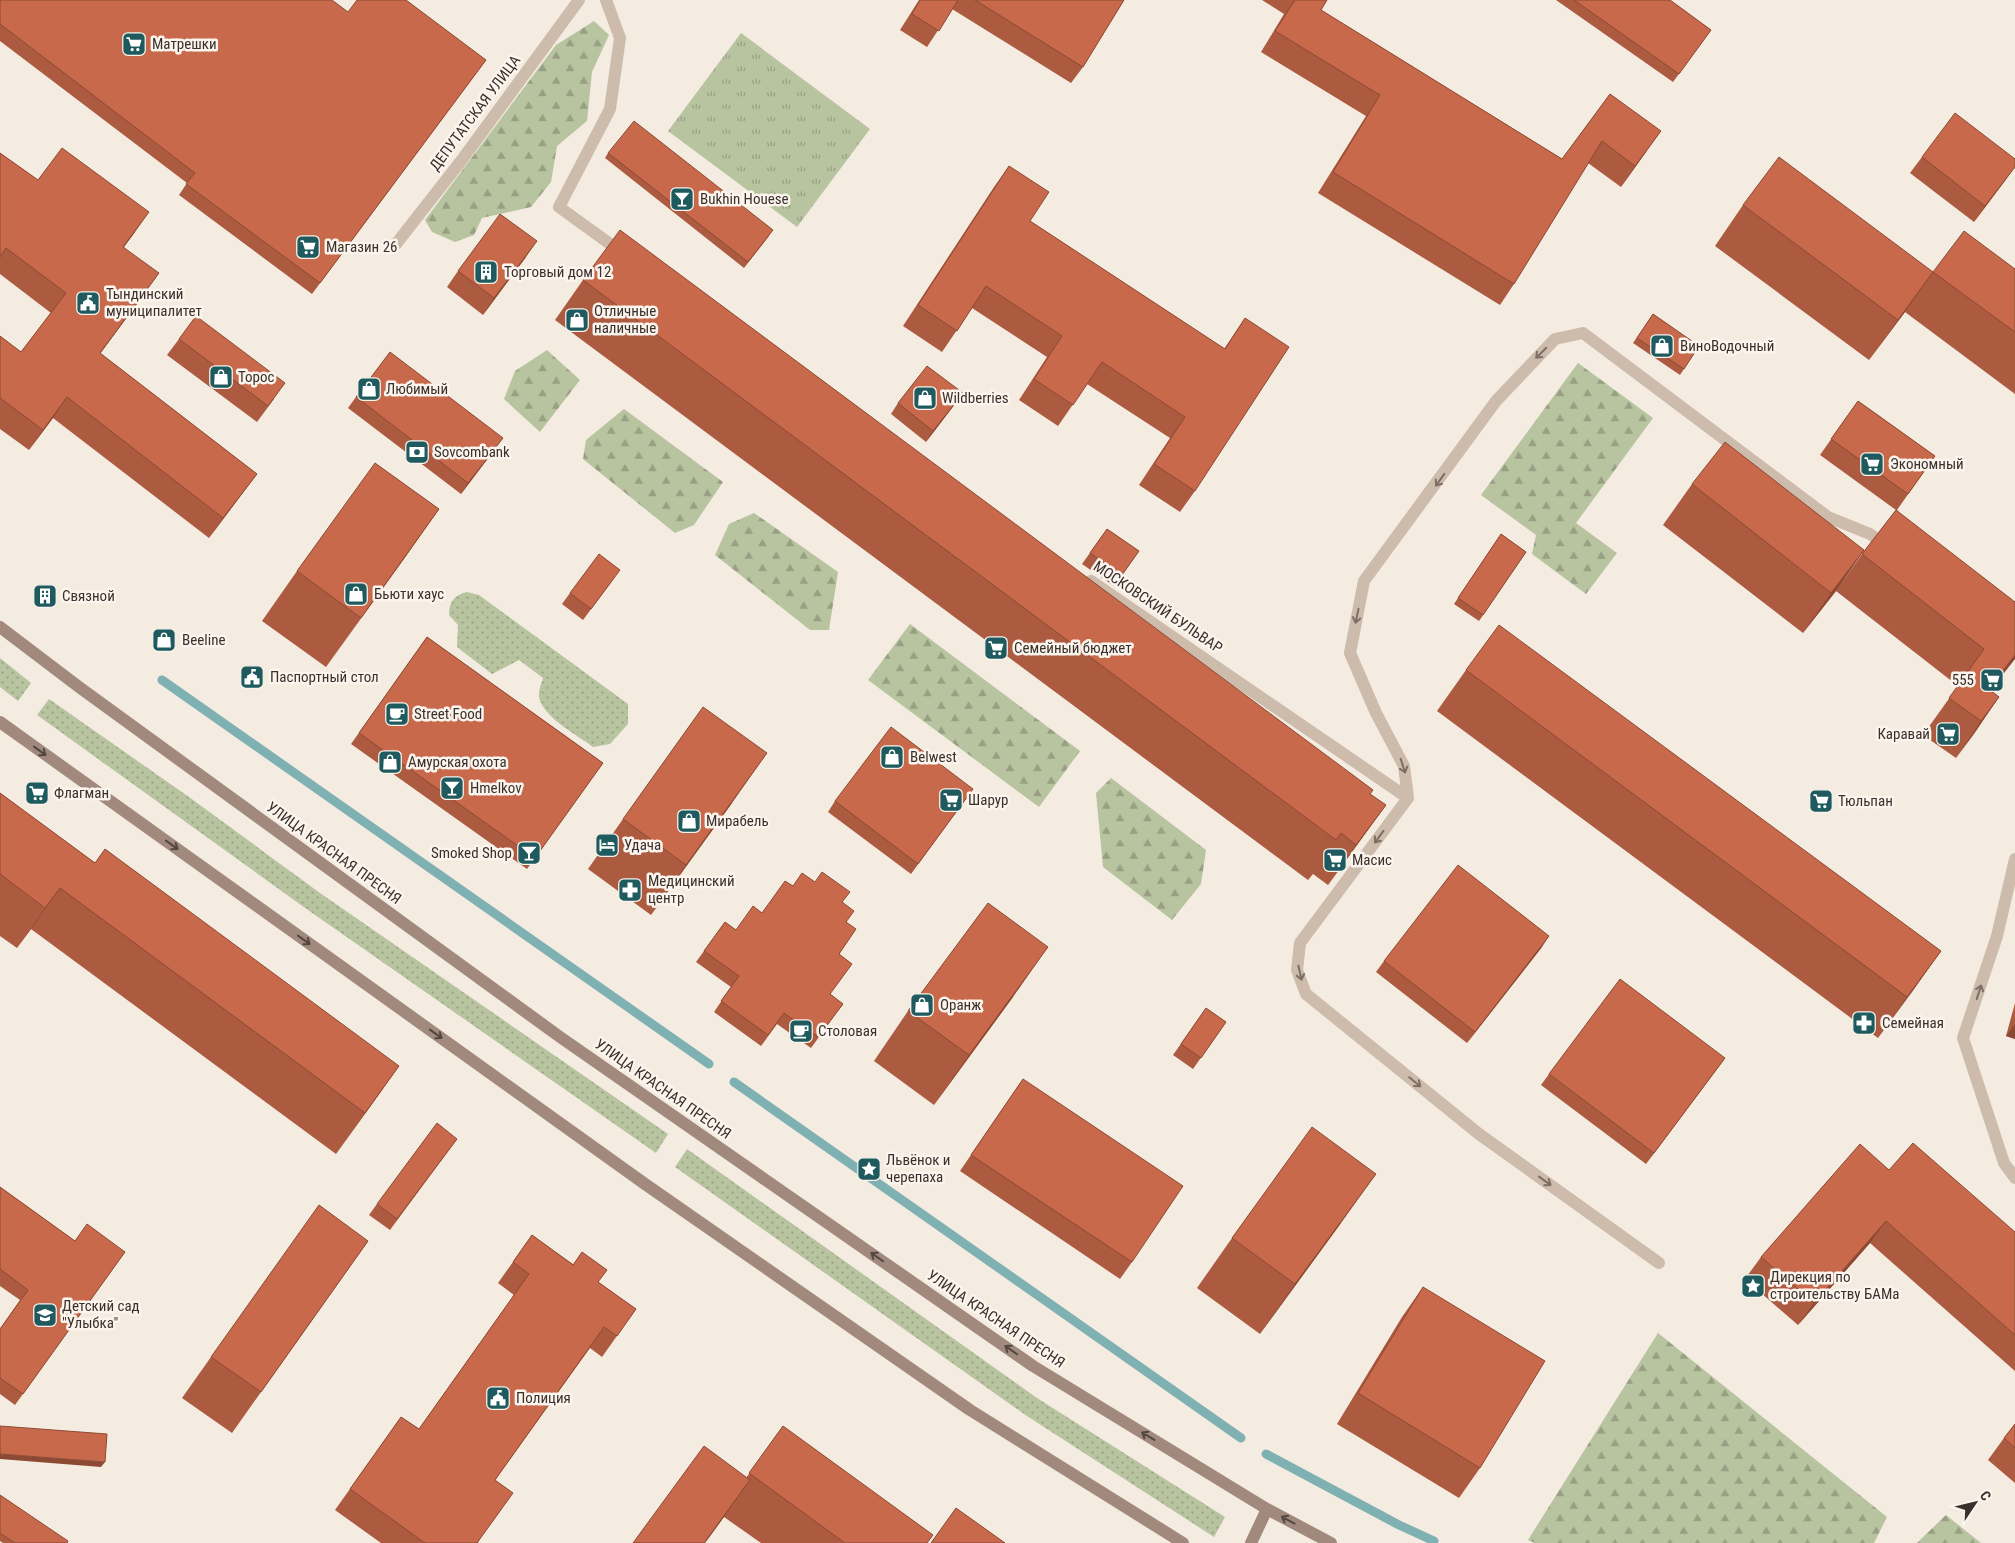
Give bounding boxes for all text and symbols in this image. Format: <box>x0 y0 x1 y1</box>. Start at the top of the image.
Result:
supermarket icon: Матрешки <box>121 31 147 57</box>
place label: Матрешки <box>152 35 217 53</box>
street label: ДЕПУТАТСКАЯ УЛИЦА <box>426 52 524 174</box>
bar icon: Bukhin Houese <box>669 186 695 212</box>
place label: Bukhin Houese <box>700 190 789 208</box>
supermarket icon: Магазин 26 <box>295 234 321 260</box>
place label: Магазин 26 <box>326 238 398 256</box>
building icon: Торговый дом 12 <box>473 259 499 285</box>
place label: Торговый дом 12 <box>504 263 611 281</box>
place label: Тындинский муниципалитет <box>106 285 202 320</box>
public building icon: Тындинский муниципалитет <box>75 290 101 316</box>
place label: Отличные наличные <box>594 302 656 337</box>
shop icon: Отличные наличные <box>564 307 590 333</box>
shop icon: ВиноВодочный <box>1649 333 1675 359</box>
place label: ВиноВодочный <box>1680 337 1774 355</box>
one-way arrow <box>1535 347 1547 359</box>
shop icon: Торос <box>208 364 234 390</box>
place label: Торос <box>238 368 275 386</box>
shop icon: Любимый <box>356 376 382 402</box>
place label: Любимый <box>386 380 448 398</box>
shop icon: Wildberries <box>912 385 938 411</box>
place label: Wildberries <box>942 389 1009 407</box>
bank icon: Sovcombank <box>404 439 430 465</box>
place label: Sovcombank <box>434 443 510 461</box>
supermarket icon: Экономный <box>1859 451 1885 477</box>
place label: Экономный <box>1890 455 1964 473</box>
one-way arrow <box>1435 473 1445 487</box>
street label: МОСКОВСКИЙ БУЛЬВАР <box>1090 557 1226 657</box>
shop icon: Бьюти хаус <box>343 581 369 607</box>
building icon: Связной <box>32 583 58 609</box>
place label: Бьюти хаус <box>374 585 444 603</box>
place label: Связной <box>62 587 115 605</box>
one-way arrow <box>1352 608 1361 624</box>
shop icon: Beeline <box>151 627 177 653</box>
place label: Beeline <box>182 631 225 649</box>
supermarket icon: Семейный бюджет <box>983 635 1009 661</box>
place label: Семейный бюджет <box>1014 639 1132 657</box>
public building icon: Паспортный стол <box>239 664 265 690</box>
supermarket icon: 555 <box>1979 667 2005 693</box>
place label: Паспортный стол <box>270 668 379 686</box>
place label: 555 <box>1952 671 1974 689</box>
cafe icon: Street Food <box>384 701 410 727</box>
place label: Street Food <box>414 705 482 723</box>
supermarket icon: Каравай <box>1935 721 1961 747</box>
place label: Каравай <box>1877 725 1930 743</box>
shop icon: Belwest <box>879 744 905 770</box>
one-way arrow <box>32 746 46 756</box>
place label: Belwest <box>910 748 957 766</box>
shop icon: Амурская охота <box>377 749 403 775</box>
place label: Амурская охота <box>408 753 507 771</box>
one-way arrow <box>1398 758 1408 774</box>
bar icon: Hmelkov <box>439 775 465 801</box>
place label: Hmelkov <box>470 779 522 797</box>
supermarket icon: Флагман <box>24 780 50 806</box>
place label: Флагман <box>54 784 109 802</box>
supermarket icon: Шарур <box>938 787 964 813</box>
supermarket icon: Тюльпан <box>1808 788 1834 814</box>
place label: Шарур <box>968 791 1008 809</box>
place label: Тюльпан <box>1838 792 1893 810</box>
street label: УЛИЦА КРАСНАЯ ПРЕСНЯ <box>263 798 405 908</box>
shop icon: Мирабель <box>676 808 702 834</box>
place label: Мирабель <box>706 812 769 830</box>
one-way arrow <box>1373 830 1384 843</box>
hotel icon: Удача <box>594 832 620 858</box>
place label: Удача <box>624 836 661 854</box>
one-way arrow <box>165 840 179 850</box>
bar icon: Smoked Shop <box>516 840 542 866</box>
place label: Smoked Shop <box>431 844 512 862</box>
supermarket icon: Масис <box>1322 847 1348 873</box>
place label: Масис <box>1352 851 1392 869</box>
place label: Медицинский центр <box>648 872 735 907</box>
pharmacy icon: Медицинский центр <box>617 877 643 903</box>
one-way arrow <box>297 935 311 945</box>
one-way arrow <box>1296 965 1305 981</box>
one-way arrow <box>1975 985 1984 1000</box>
shop icon: Оранж <box>909 992 935 1018</box>
place label: Оранж <box>940 996 981 1014</box>
pharmacy icon: Семейная <box>1851 1010 1877 1036</box>
place label: Семейная <box>1882 1014 1944 1032</box>
cafe icon: Столовая <box>788 1018 814 1044</box>
place label: Столовая <box>818 1022 877 1040</box>
one-way arrow <box>429 1029 443 1039</box>
street label: УЛИЦА КРАСНАЯ ПРЕСНЯ <box>591 1035 735 1143</box>
one-way arrow <box>1409 1077 1422 1088</box>
place label: Львёнок и черепаха <box>886 1151 950 1186</box>
place icon: Львёнок и черепаха <box>856 1156 882 1182</box>
one-way arrow <box>1538 1176 1552 1186</box>
one-way arrow <box>871 1252 885 1262</box>
street label: УЛИЦА КРАСНАЯ ПРЕСНЯ <box>924 1266 1068 1372</box>
place label: Дирекция по строительству БАМа <box>1770 1268 1899 1303</box>
place icon: Дирекция по строительству БАМа <box>1740 1273 1766 1299</box>
place label: Детский сад "Улыбка" <box>62 1297 140 1332</box>
school or university icon: Детский сад "Улыбка" <box>32 1302 58 1328</box>
one-way arrow <box>1004 1345 1018 1355</box>
public building icon: Полиция <box>485 1385 511 1411</box>
place label: Полиция <box>516 1389 571 1407</box>
one-way arrow <box>1142 1431 1156 1441</box>
north arrow <box>1950 1478 2000 1528</box>
text: С <box>1977 1488 1995 1503</box>
one-way arrow <box>1280 1515 1295 1525</box>

